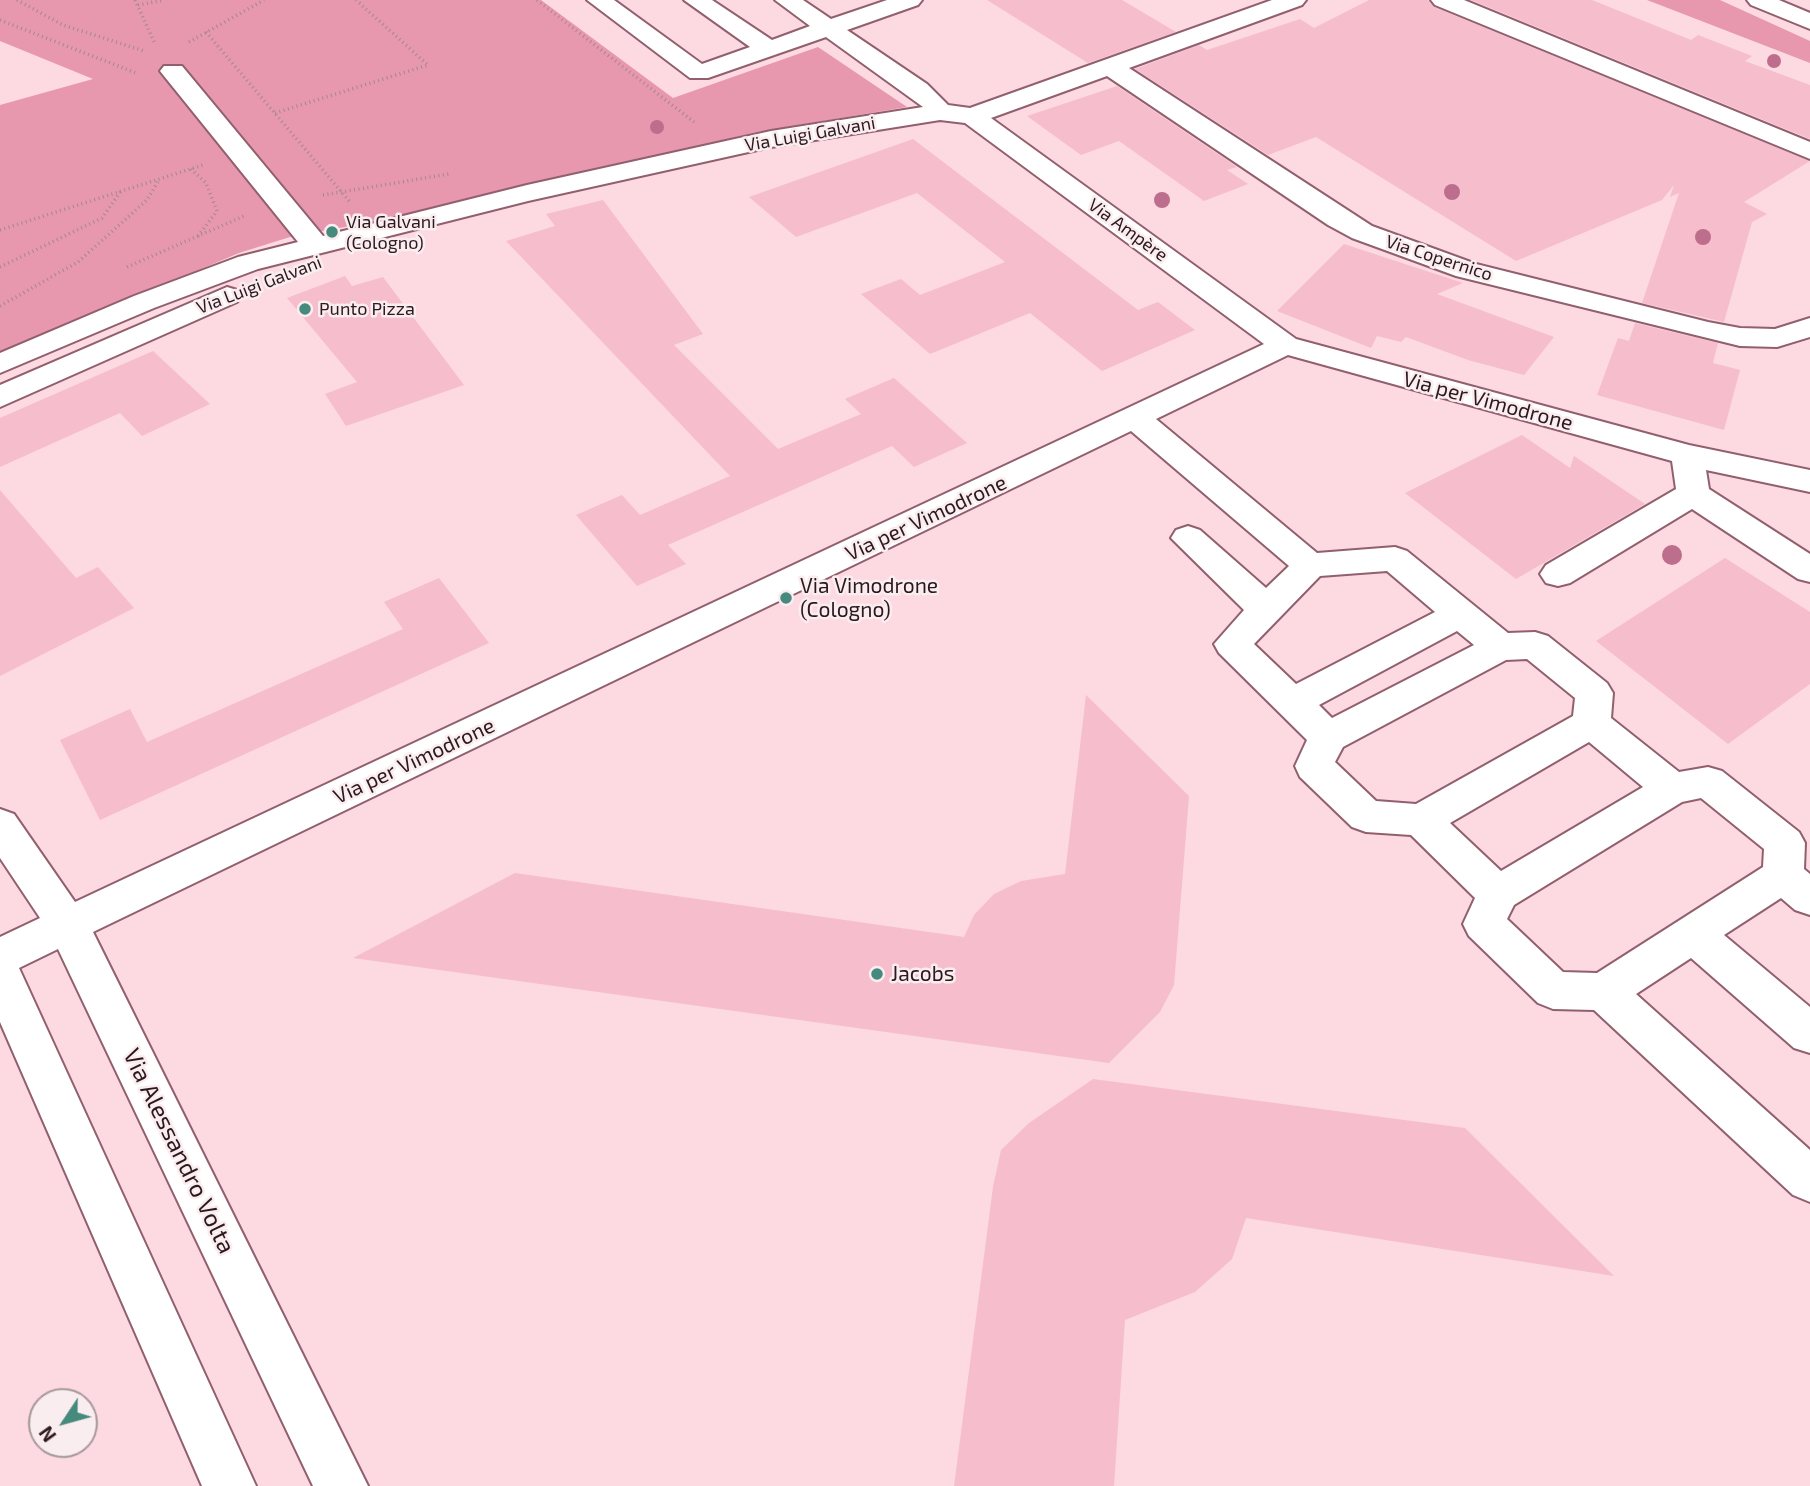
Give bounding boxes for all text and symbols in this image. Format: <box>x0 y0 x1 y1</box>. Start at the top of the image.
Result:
street label: Via Luigi Galvani <box>743 112 877 156</box>
street label: Via Ampère <box>1084 194 1172 266</box>
place label: Via Galvani (Cologno) <box>346 211 436 254</box>
marker: Via Galvani (Cologno) <box>324 224 340 240</box>
street label: Via Copernico <box>1383 231 1495 285</box>
street label: Via Luigi Galvani <box>193 251 325 319</box>
place label: Punto Pizza <box>319 298 415 320</box>
marker: Punto Pizza <box>297 301 313 317</box>
street label: Via per Vimodrone <box>1400 366 1576 436</box>
street label: Via per Vimodrone <box>842 470 1010 566</box>
place label: Via Vimodrone (Cologno) <box>800 573 938 623</box>
marker: Via Vimodrone (Cologno) <box>778 590 794 606</box>
street label: Via per Vimodrone <box>330 713 498 809</box>
place label: Jacobs <box>891 961 954 987</box>
marker: Jacobs <box>869 966 885 982</box>
street label: Via Alessandro Volta <box>117 1044 241 1258</box>
north arrow <box>28 1388 98 1458</box>
text: N <box>34 1422 61 1447</box>

